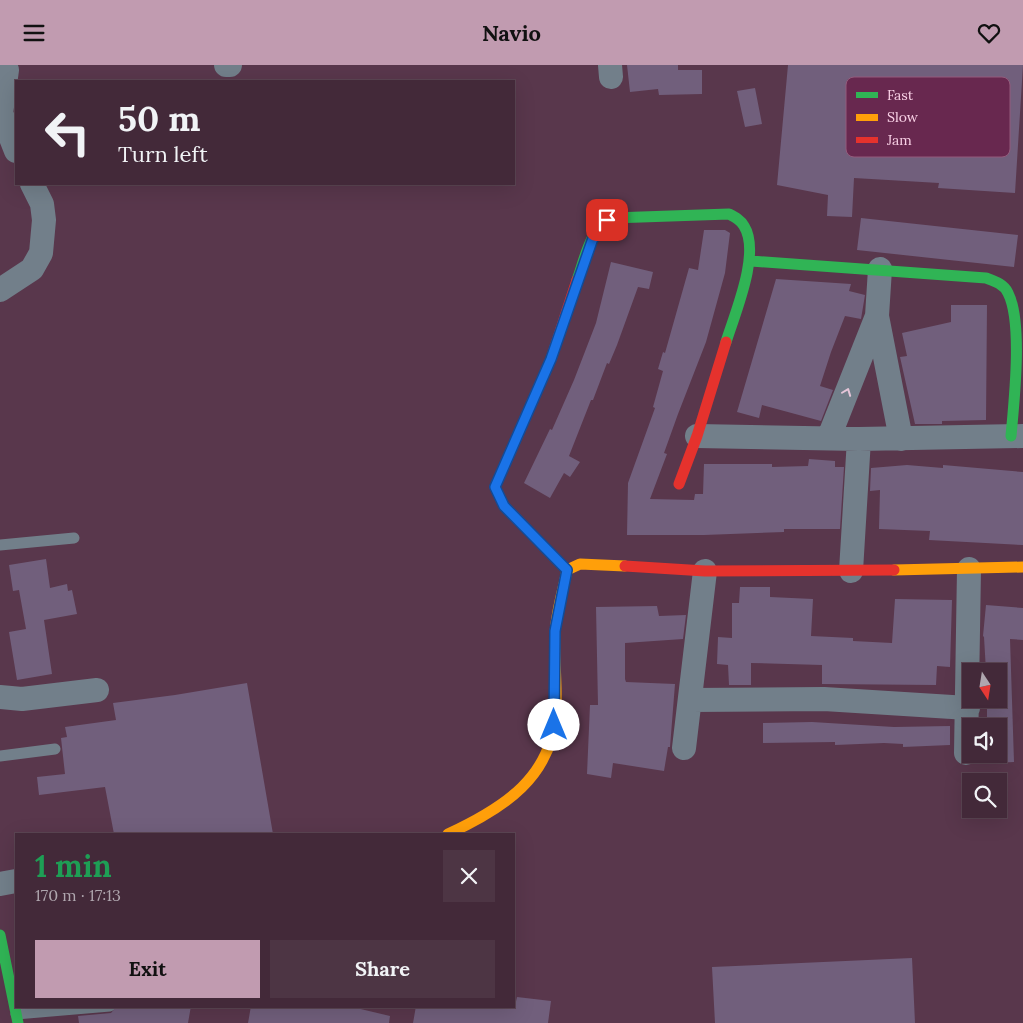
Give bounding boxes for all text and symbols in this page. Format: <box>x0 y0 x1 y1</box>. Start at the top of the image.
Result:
icon: menu <box>20 19 48 47</box>
text: Navio <box>482 19 541 47</box>
icon: heart <box>975 19 1003 47</box>
legend <box>846 77 1010 157</box>
text: Fast <box>887 86 914 104</box>
text: 50 m <box>118 96 201 141</box>
icon: left <box>35 100 100 165</box>
text: Slow <box>887 108 919 126</box>
text: Jam <box>886 131 912 149</box>
text: Turn left <box>118 140 208 168</box>
pin <box>586 199 628 241</box>
icon: arrive <box>593 206 621 234</box>
one-way arrow <box>841 388 851 397</box>
north arrow <box>962 663 1008 707</box>
map controls <box>962 663 1007 818</box>
position arrow <box>527 698 579 750</box>
button: sound <box>962 718 1007 763</box>
button: search <box>962 773 1007 818</box>
text: 1 min <box>35 847 112 885</box>
button: close <box>443 850 495 902</box>
text: 170 m · 17:13 <box>35 885 121 905</box>
button: Exit <box>35 940 260 998</box>
button: Share <box>270 940 495 998</box>

